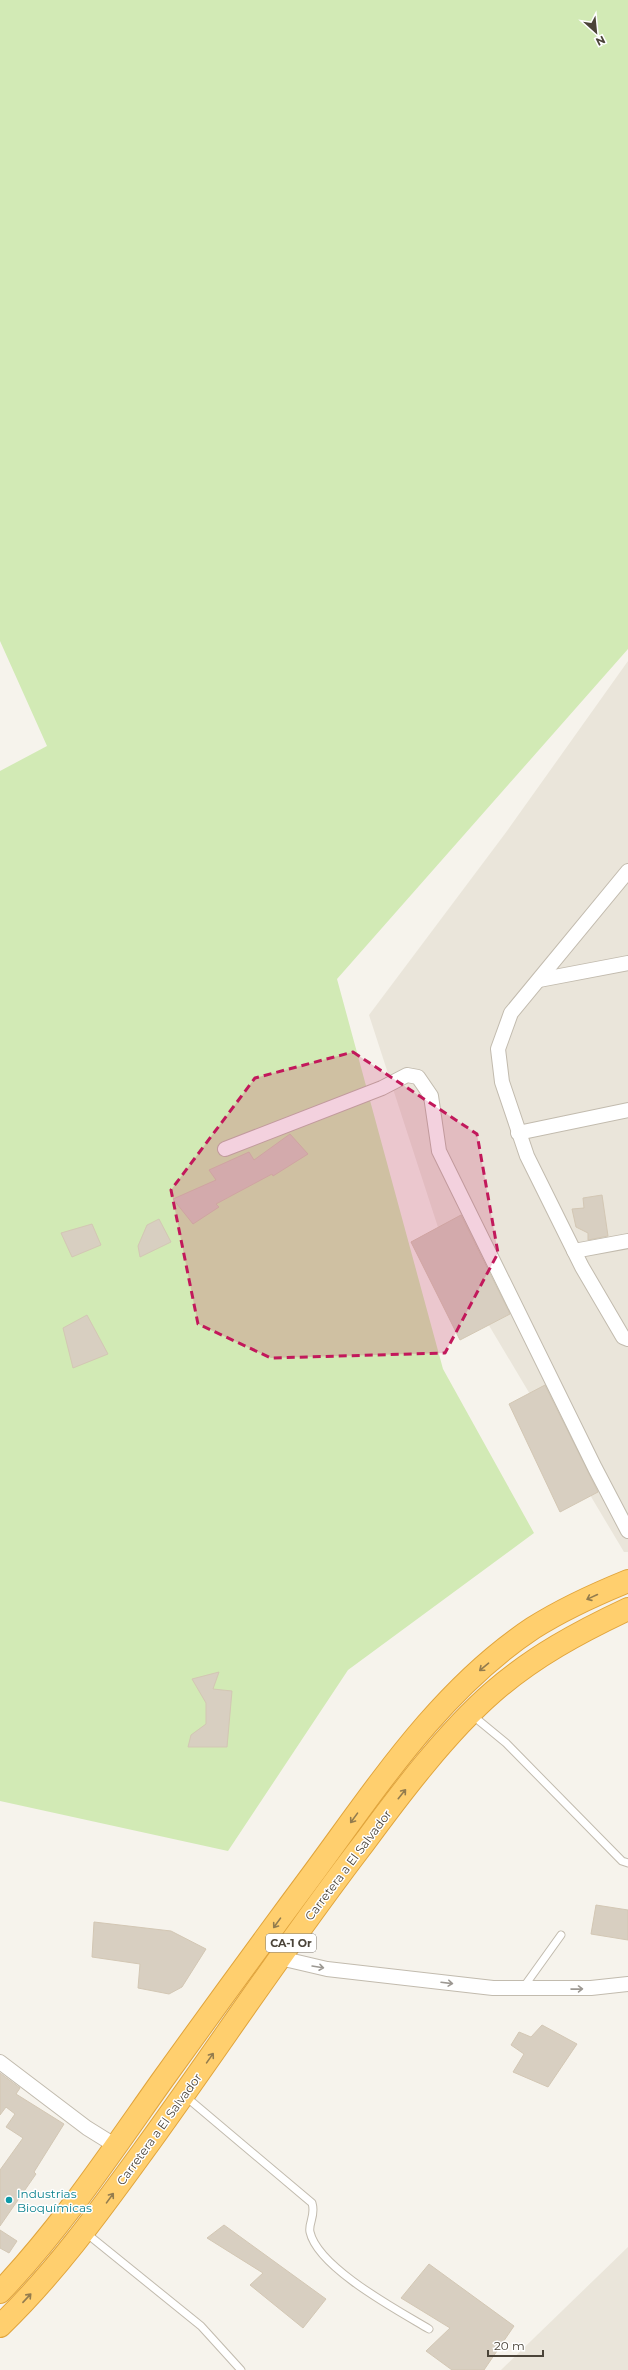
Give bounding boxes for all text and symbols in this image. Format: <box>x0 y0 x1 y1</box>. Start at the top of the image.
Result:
north arrow <box>576 12 616 52</box>
text: N <box>593 33 608 49</box>
one-way arrow <box>587 1594 599 1601</box>
one-way arrow <box>479 1663 489 1672</box>
one-way arrow <box>397 1789 406 1800</box>
street label: Carretera a El Salvador <box>301 1807 395 1923</box>
one-way arrow <box>350 1812 358 1823</box>
one-way arrow <box>273 1917 281 1928</box>
road number: CA-1 Or <box>266 1934 316 1952</box>
one-way arrow <box>311 1963 324 1971</box>
one-way arrow <box>440 1979 453 1986</box>
one-way arrow <box>570 1985 583 1993</box>
one-way arrow <box>206 2052 214 2063</box>
street label: Carretera a El Salvador <box>113 2070 205 2188</box>
place label: Industrias Bioquímicas <box>17 2186 92 2215</box>
one-way arrow <box>106 2192 114 2203</box>
marker: Industrias Bioquímicas <box>4 2195 14 2205</box>
one-way arrow <box>23 2293 32 2303</box>
scale bar <box>488 2332 543 2358</box>
text: 20 m <box>494 2338 525 2353</box>

